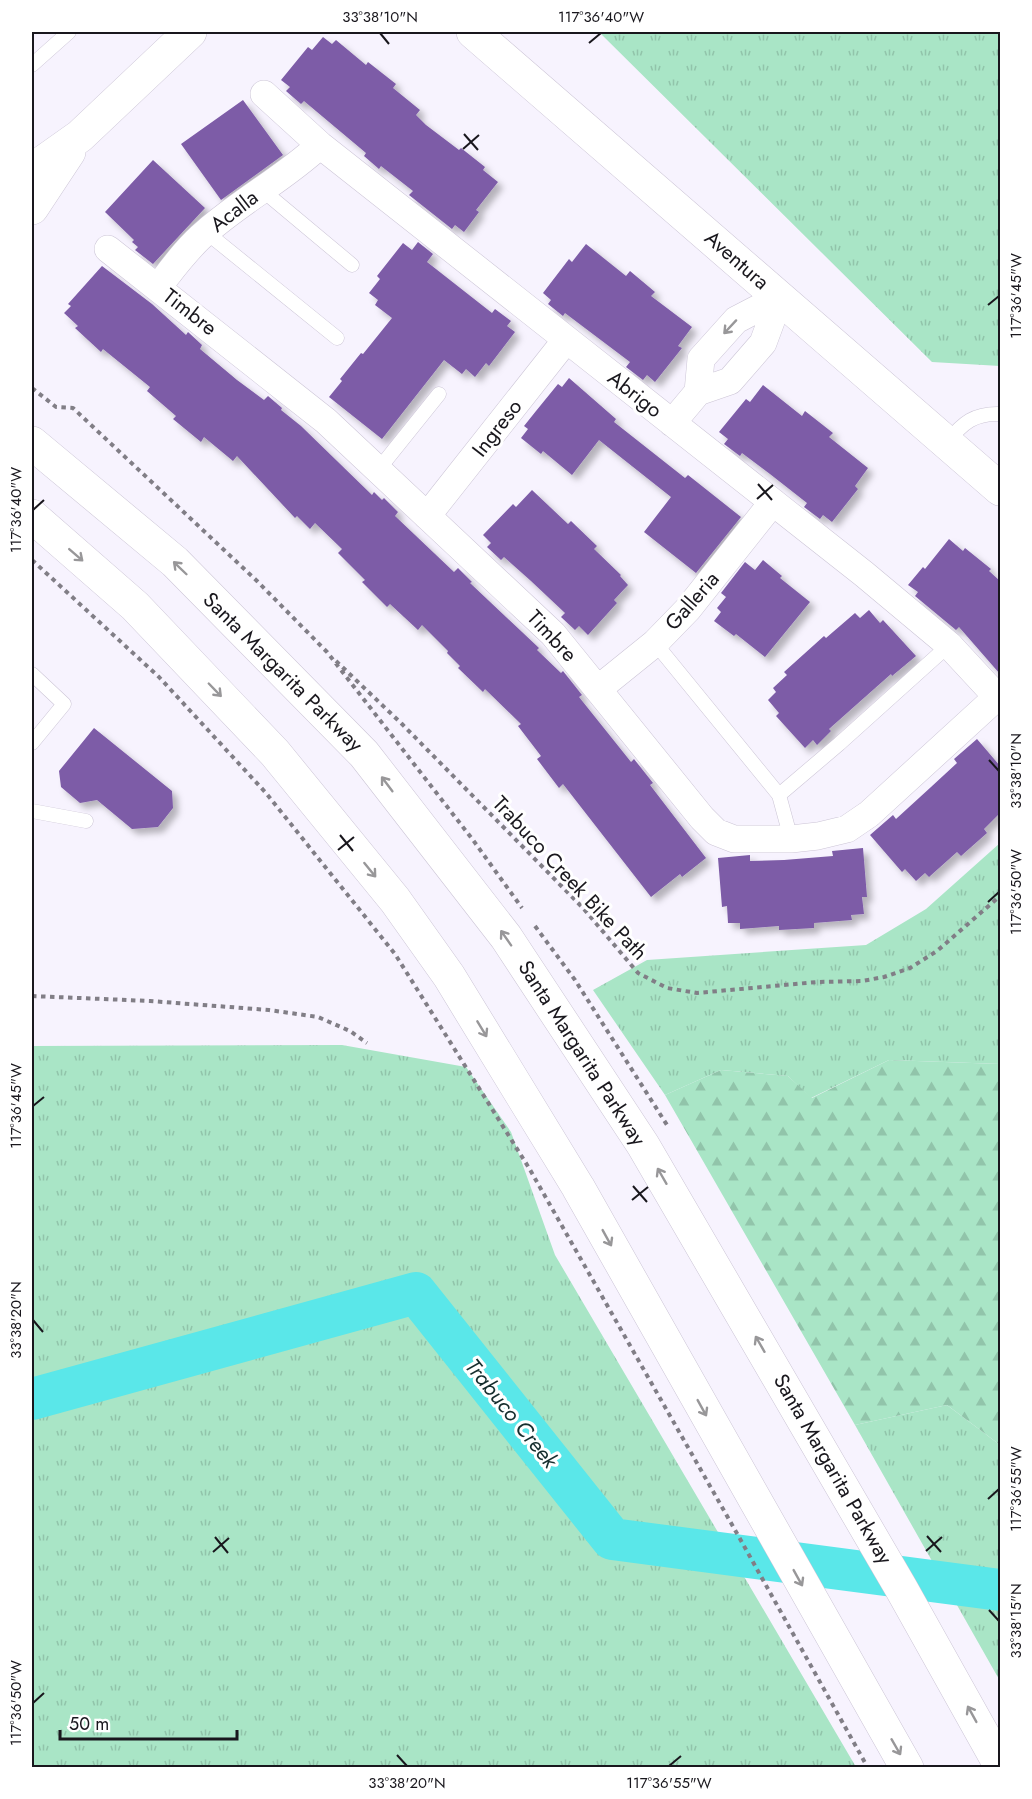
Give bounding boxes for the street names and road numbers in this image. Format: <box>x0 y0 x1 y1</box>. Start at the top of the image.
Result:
street label: Acalla <box>204 183 264 239</box>
street label: Aventura <box>698 223 776 297</box>
street label: Timbre <box>157 281 224 343</box>
street label: Abrigo <box>601 363 669 425</box>
street label: Ingreso <box>465 393 529 463</box>
street label: Galleria <box>658 565 726 637</box>
street label: Santa Margarita Parkway <box>196 585 370 759</box>
street label: Timbre <box>520 603 584 669</box>
street label: Trabuco Creek Bike Path <box>486 789 654 967</box>
street label: Santa Margarita Parkway <box>511 954 654 1152</box>
street label: Santa Margarita Parkway <box>766 1368 900 1570</box>

